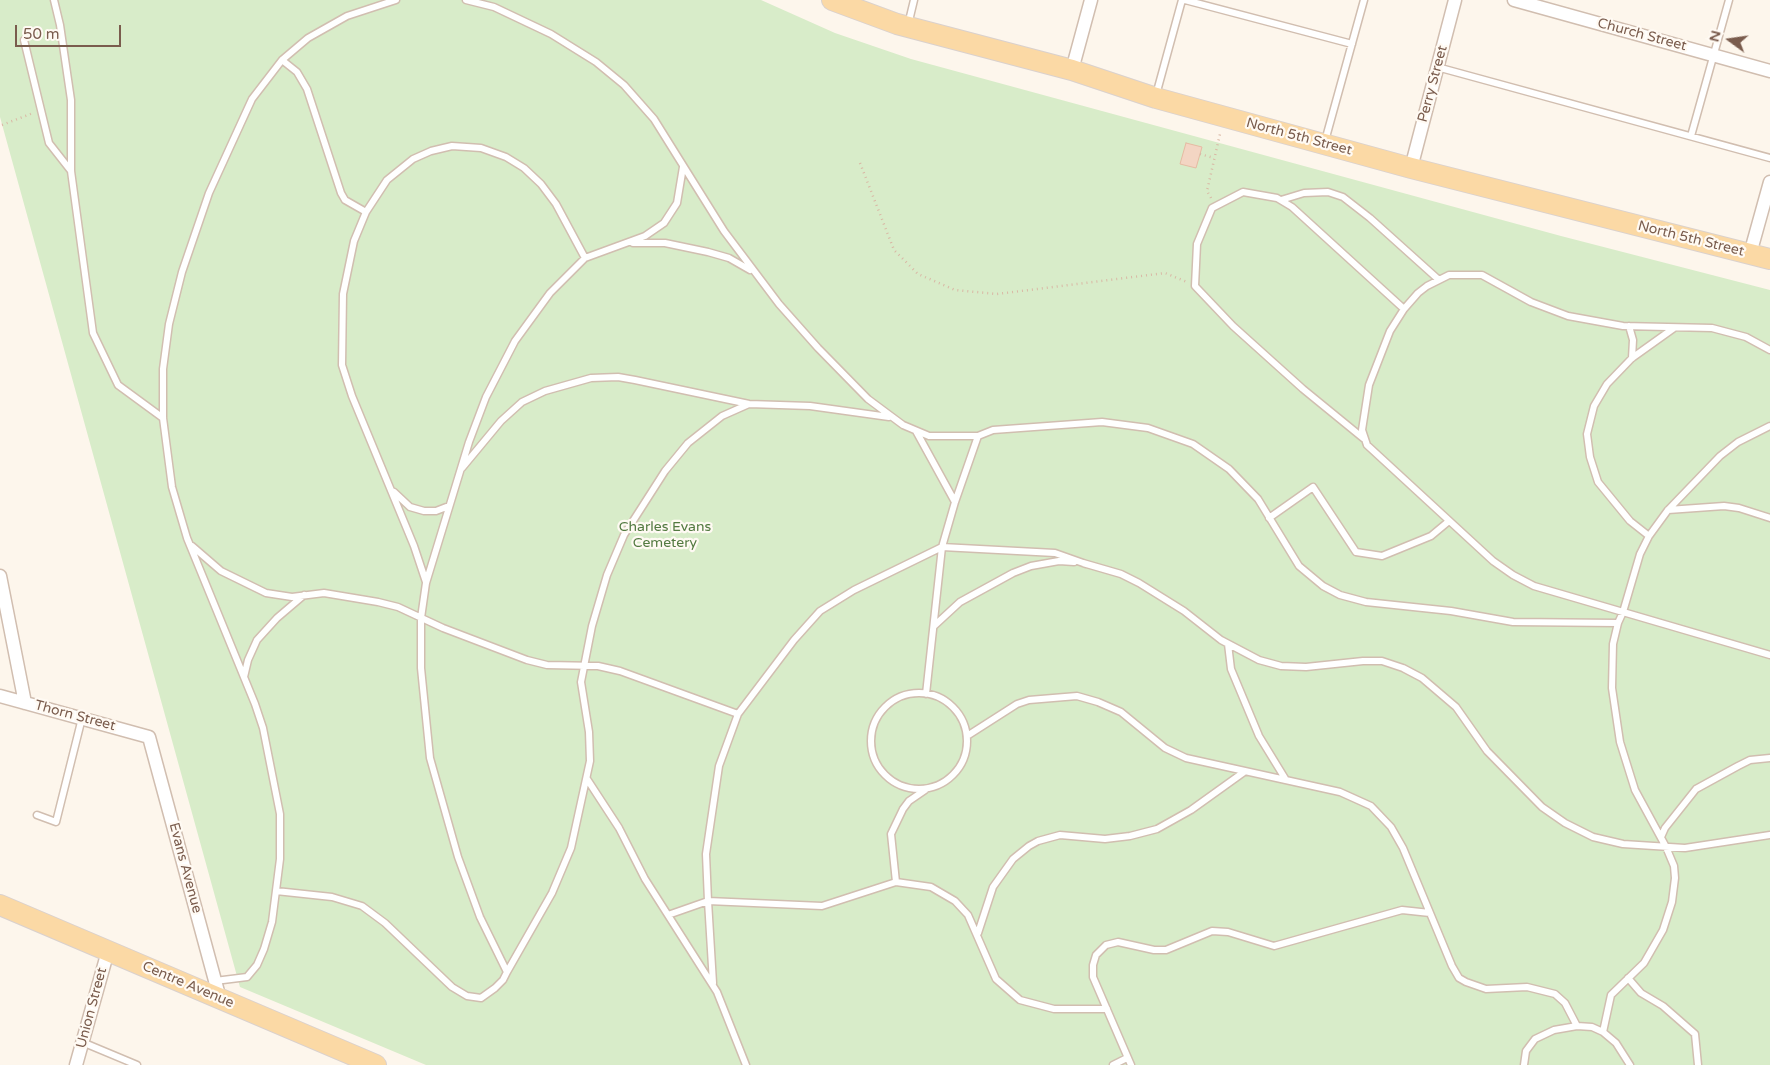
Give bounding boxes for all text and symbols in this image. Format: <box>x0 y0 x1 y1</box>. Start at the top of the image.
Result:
scale bar <box>18 15 124 47</box>
street label: Church Street <box>1596 15 1688 55</box>
north arrow <box>1705 15 1755 65</box>
text: 50 m <box>23 25 60 43</box>
text: N <box>1705 29 1725 44</box>
street label: Perry Street <box>1415 44 1451 124</box>
street label: North 5th Street <box>1244 115 1354 159</box>
street label: North 5th Street <box>1636 218 1746 260</box>
park label: Charles Evans Cemetery <box>619 519 711 552</box>
street label: Thorn Street <box>33 697 117 735</box>
street label: Evans Avenue <box>165 821 205 915</box>
street label: Centre Avenue <box>140 958 236 1012</box>
street label: Union Street <box>73 966 111 1050</box>

